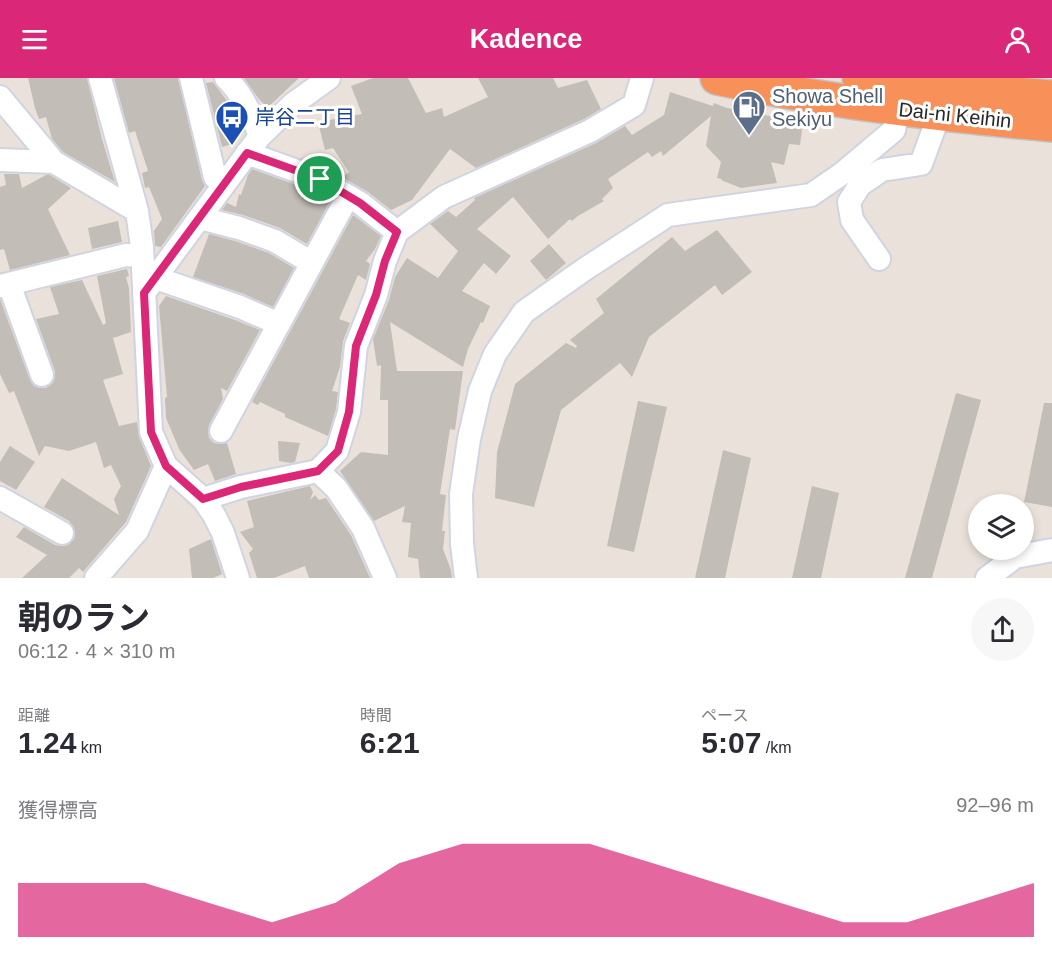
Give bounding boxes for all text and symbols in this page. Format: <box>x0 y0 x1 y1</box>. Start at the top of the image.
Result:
icon: menu <box>18 23 51 56</box>
icon: person <box>1001 23 1034 56</box>
text: Kadence <box>470 24 582 54</box>
place label: Showa Shell Sekiyu <box>772 85 883 130</box>
fuel station icon: Showa Shell Sekiyu <box>731 89 767 136</box>
street label: Dai-ni Keihin <box>897 98 1013 132</box>
bus stop icon: 岸谷二丁目 <box>214 99 250 146</box>
place label: 岸谷二丁目 <box>255 106 355 128</box>
pin <box>294 153 345 204</box>
icon: arrive <box>303 162 336 195</box>
map controls <box>968 494 1034 560</box>
button: layers <box>968 494 1034 560</box>
button: share <box>971 598 1034 661</box>
text: 朝のラン <box>18 599 150 636</box>
text: 06:12 · 4 × 310 m <box>18 640 175 662</box>
text: 距離 <box>18 707 50 724</box>
text: 時間 <box>360 707 392 724</box>
text: ペース <box>701 707 749 724</box>
text: 1.24 <box>18 726 76 759</box>
text: 6:21 <box>360 726 420 759</box>
text: 5:07 <box>701 726 761 759</box>
text: km <box>76 739 102 756</box>
text: /km <box>761 739 792 756</box>
text: 92–96 m <box>956 794 1034 816</box>
text: 獲得標高 <box>18 799 98 821</box>

